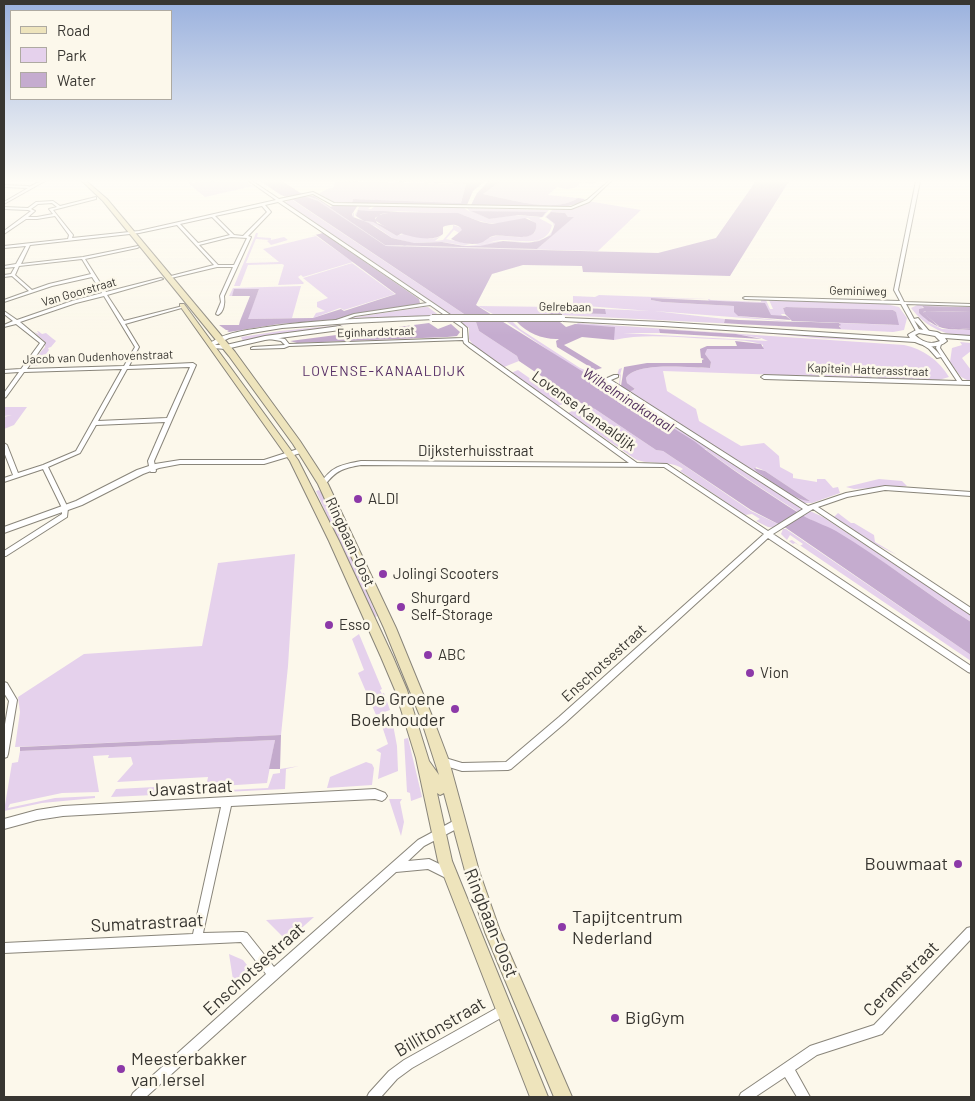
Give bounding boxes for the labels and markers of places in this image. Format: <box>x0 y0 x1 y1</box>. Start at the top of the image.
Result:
place label: ALDI <box>368 490 399 508</box>
marker: ALDI <box>352 493 364 505</box>
place label: Jolingi Scooters <box>393 565 499 583</box>
marker: Jolingi Scooters <box>377 568 389 580</box>
place label: Shurgard Self-Storage <box>411 589 493 624</box>
marker: Shurgard Self-Storage <box>395 601 407 613</box>
place label: Esso <box>339 616 370 634</box>
marker: Esso <box>323 619 335 631</box>
place label: ABC <box>438 646 466 664</box>
marker: ABC <box>422 649 434 661</box>
place label: Vion <box>760 664 789 682</box>
marker: Vion <box>744 667 756 679</box>
place label: De Groene Boekhouder <box>350 688 445 731</box>
marker: De Groene Boekhouder <box>449 703 461 715</box>
place label: Bouwmaat <box>865 853 948 875</box>
marker: Bouwmaat <box>952 858 964 870</box>
place label: Tapijtcentrum Nederland <box>572 906 683 949</box>
marker: Tapijtcentrum Nederland <box>556 921 568 933</box>
place label: BigGym <box>625 1007 685 1029</box>
marker: BigGym <box>609 1012 621 1024</box>
place label: Meesterbakker van Iersel <box>131 1048 247 1090</box>
marker: Meesterbakker van Iersel <box>115 1063 127 1075</box>

